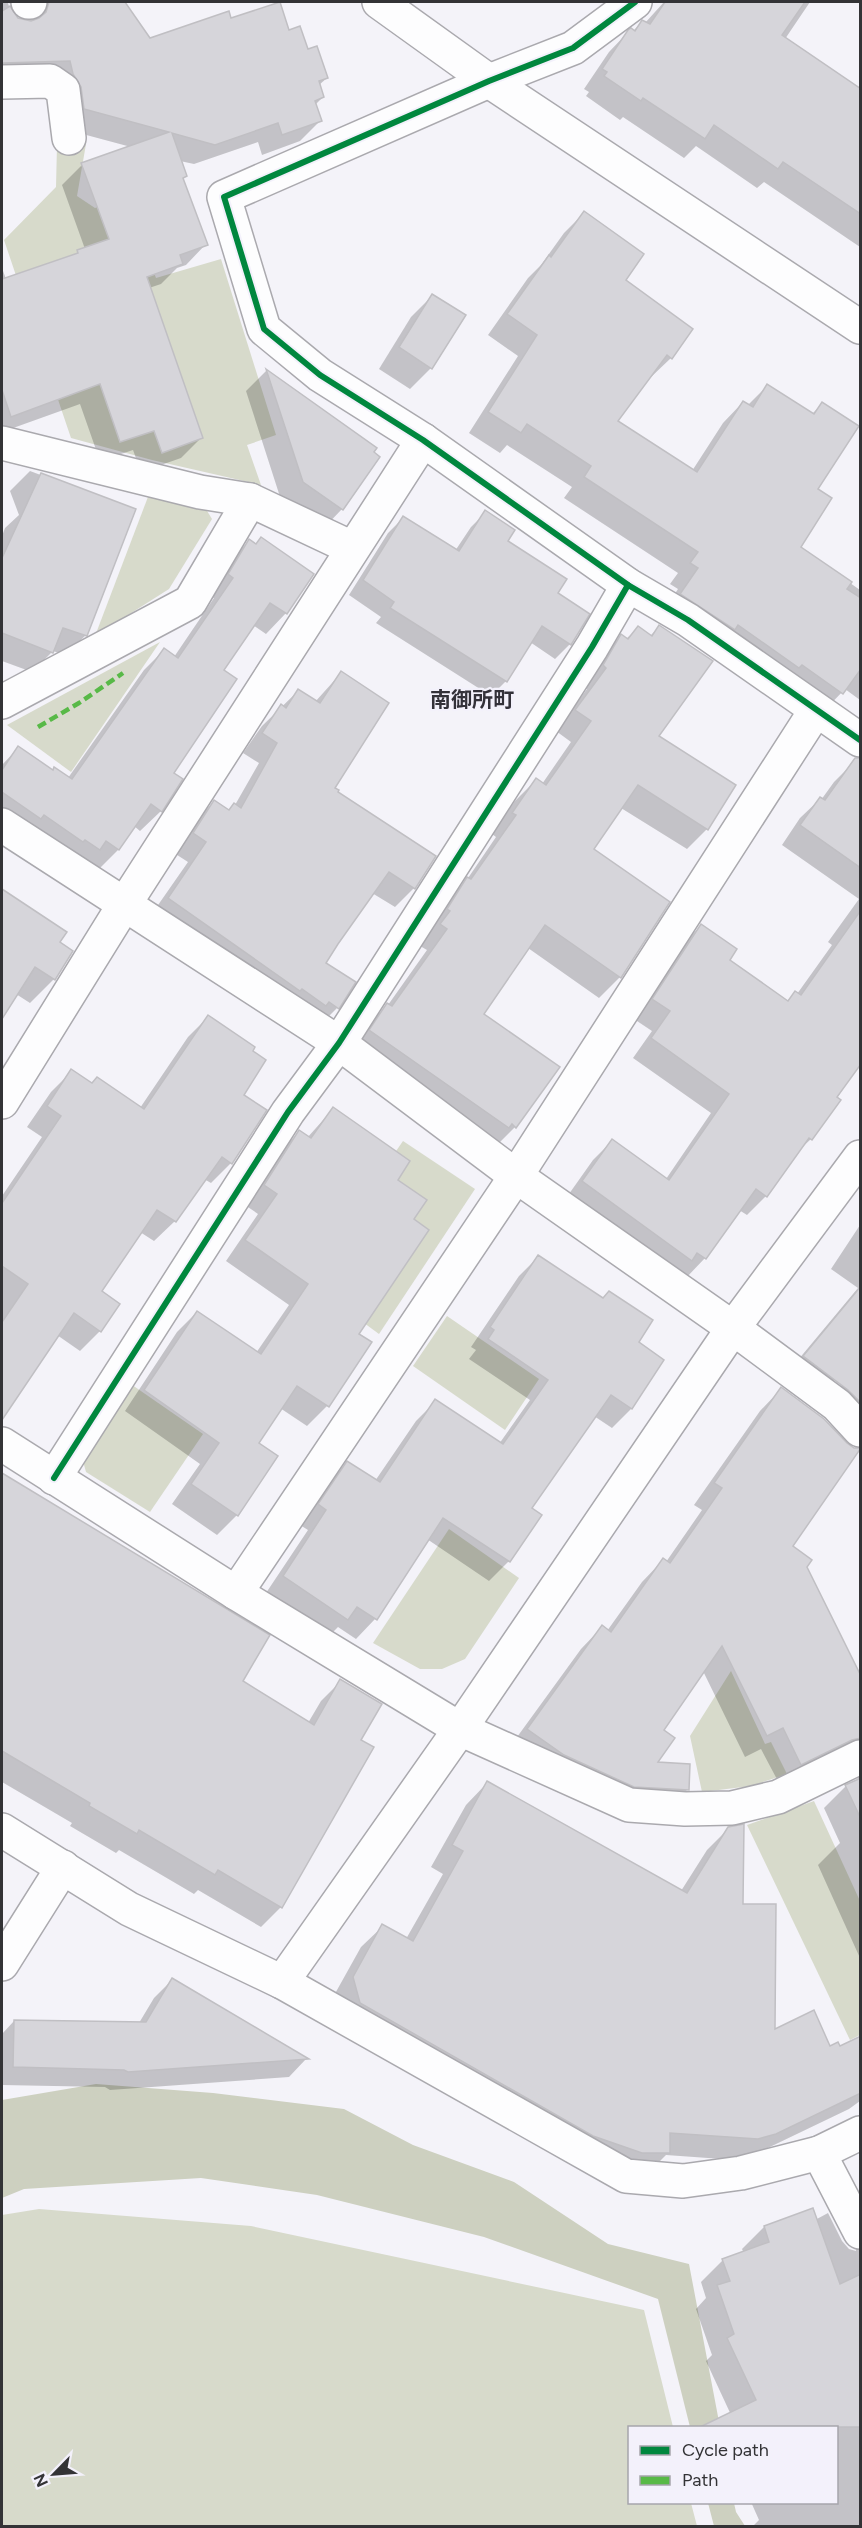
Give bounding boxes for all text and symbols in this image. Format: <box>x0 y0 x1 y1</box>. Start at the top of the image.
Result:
district label: 南御所町 <box>430 687 514 712</box>
legend <box>628 2426 838 2504</box>
text: Cycle path <box>682 2439 769 2461</box>
north arrow <box>24 2444 84 2504</box>
text: Path <box>682 2469 718 2491</box>
text: N <box>30 2471 52 2490</box>

